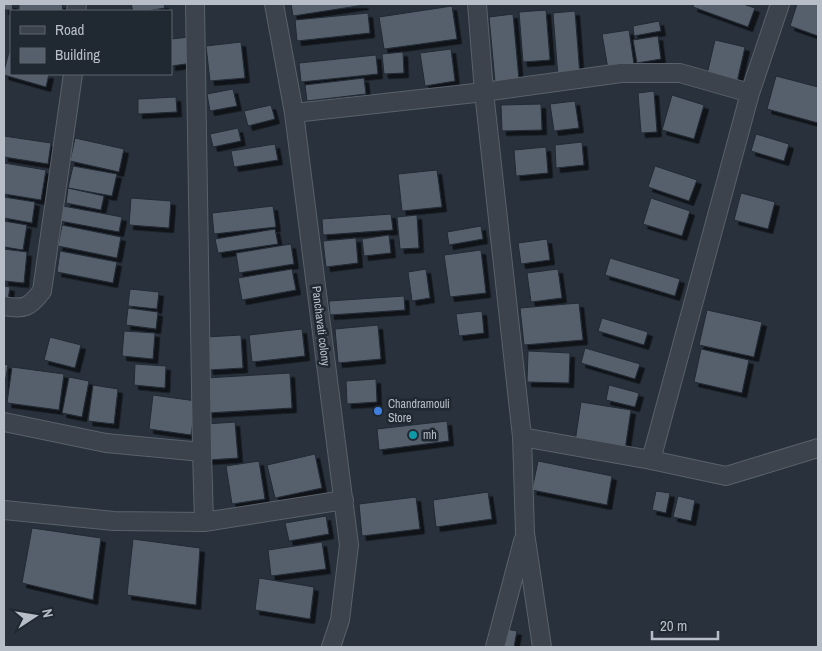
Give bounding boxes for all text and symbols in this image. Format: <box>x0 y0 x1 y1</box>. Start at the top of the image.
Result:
legend <box>10 10 172 75</box>
text: Road <box>55 19 84 40</box>
text: Building <box>55 44 100 65</box>
street label: Panchavati colony <box>308 285 334 367</box>
place label: Chandramouli Store <box>388 396 450 426</box>
marker: Chandramouli Store <box>372 405 384 417</box>
place label: mh <box>423 427 437 443</box>
marker: mh <box>407 429 419 441</box>
north arrow <box>10 591 60 641</box>
text: N <box>38 607 57 619</box>
scale bar <box>652 608 718 640</box>
text: 20 m <box>660 615 687 636</box>

